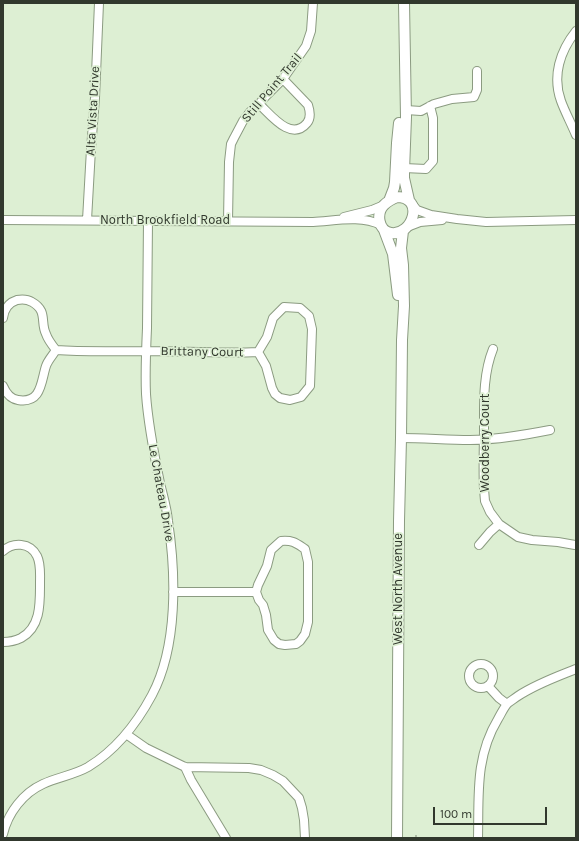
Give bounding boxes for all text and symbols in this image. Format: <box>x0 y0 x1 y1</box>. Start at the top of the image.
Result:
street label: Still Point Trail <box>238 50 306 126</box>
street label: Alta Vista Drive <box>83 66 103 156</box>
street label: North Brookfield Road <box>100 212 230 228</box>
street label: Brittany Court <box>160 343 244 361</box>
street label: Woodberry Court <box>477 394 493 492</box>
street label: Le Chateau Drive <box>145 443 177 543</box>
street label: West North Avenue <box>390 533 406 645</box>
scale bar <box>435 799 549 825</box>
text: 100 m <box>440 807 472 821</box>

